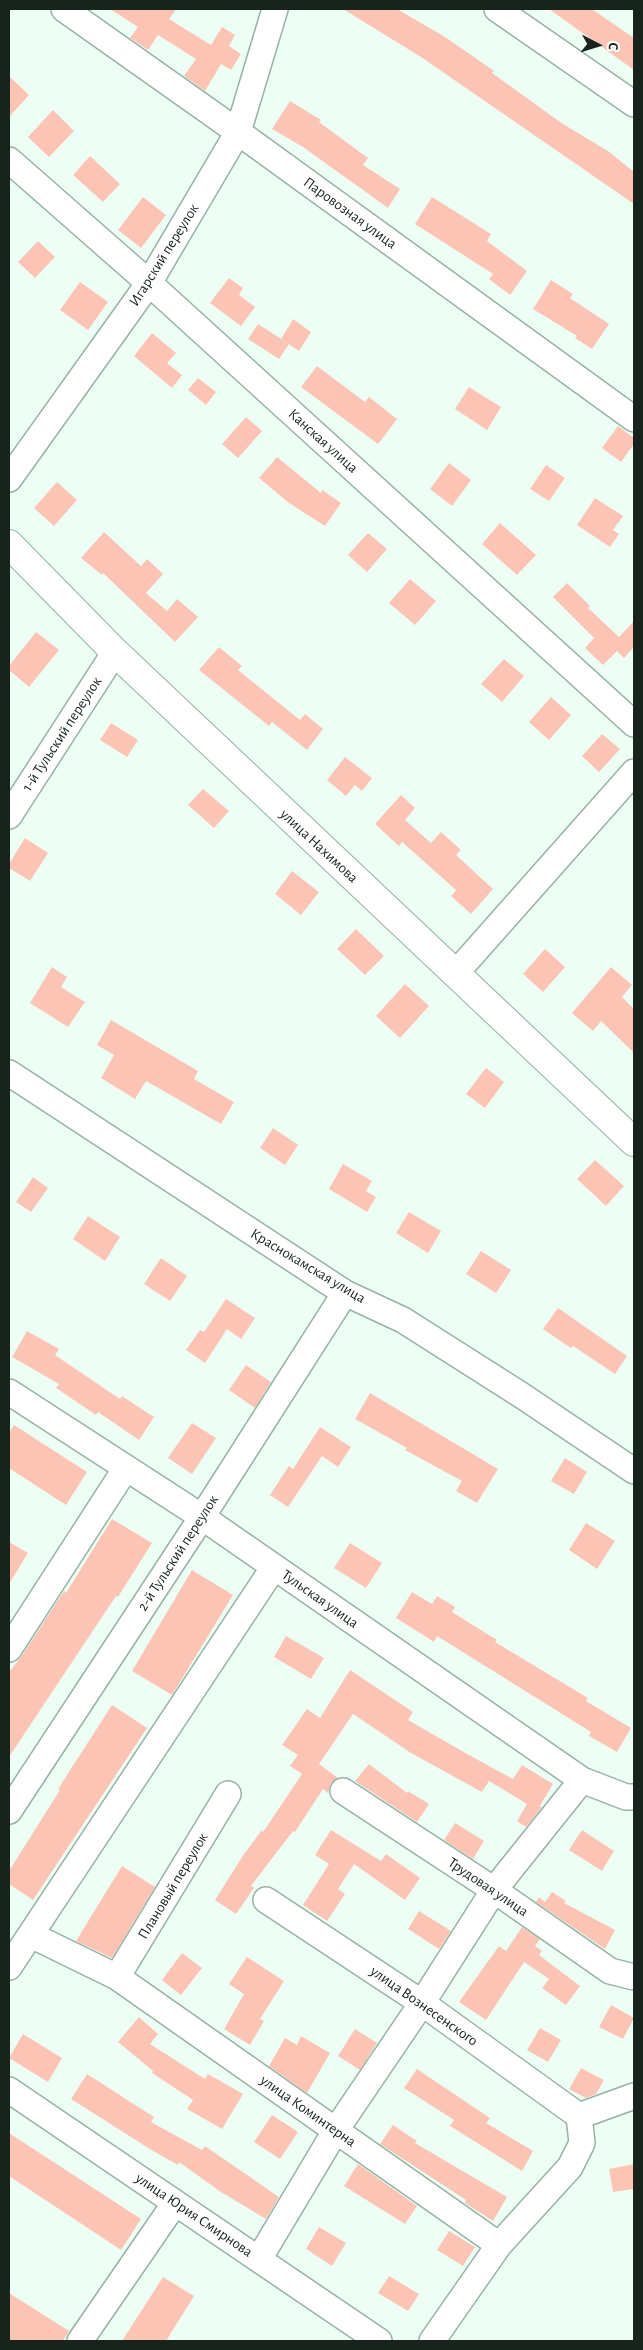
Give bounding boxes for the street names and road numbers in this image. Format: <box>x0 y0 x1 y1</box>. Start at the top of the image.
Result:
street label: Паровозная улица <box>300 173 400 253</box>
street label: Игарский переулок <box>125 200 203 310</box>
street label: Канская улица <box>284 405 362 477</box>
street label: 1-й Тульский переулок <box>18 673 106 795</box>
street label: улица Нахимова <box>276 805 362 887</box>
street label: Краснокамская улица <box>247 1225 369 1307</box>
street label: 2-й Тульский переулок <box>134 1492 222 1614</box>
street label: Тульская улица <box>278 1566 362 1632</box>
street label: Плановый переулок <box>134 1829 212 1943</box>
street label: Трудовая улица <box>444 1854 532 1920</box>
street label: улица Вознесенского <box>367 1962 481 2050</box>
street label: улица Коминтерна <box>257 2071 359 2151</box>
street label: улица Юрия Смирнова <box>132 2169 256 2261</box>

